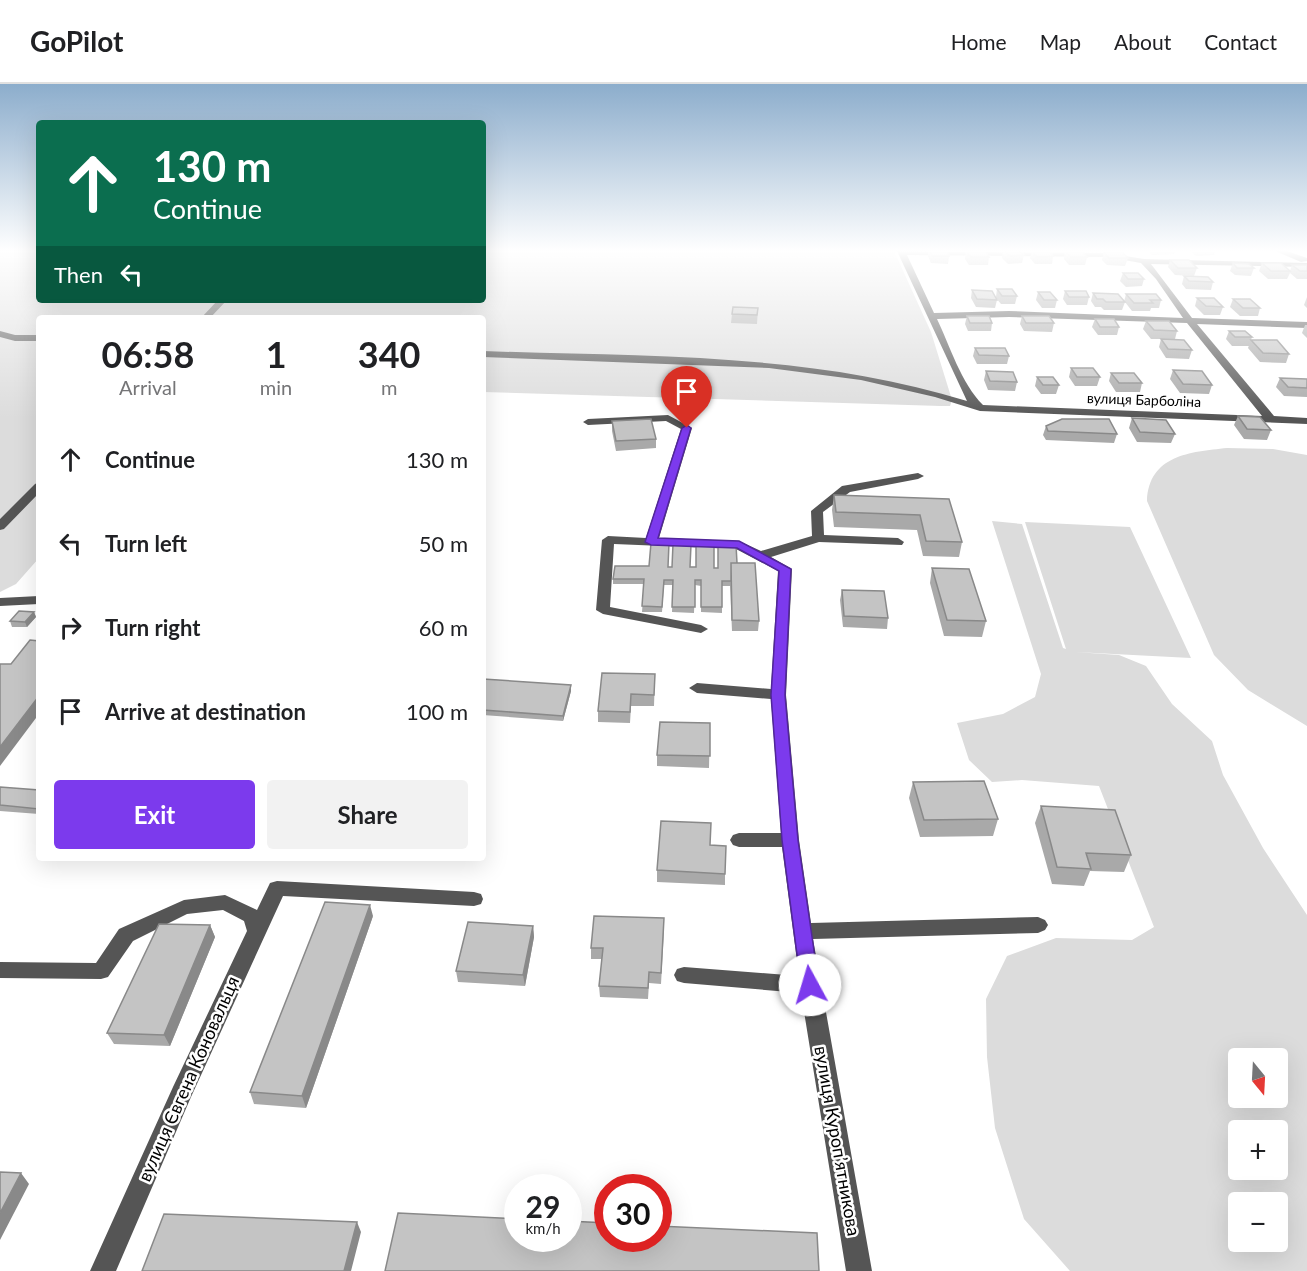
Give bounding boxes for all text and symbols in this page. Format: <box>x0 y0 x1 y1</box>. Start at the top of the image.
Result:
text: GoPilot <box>30 24 123 58</box>
text: Home <box>951 29 1007 54</box>
text: Map <box>1040 29 1081 54</box>
text: About <box>1114 29 1171 54</box>
text: Contact <box>1204 29 1277 54</box>
text: 130 m <box>153 141 271 191</box>
icon: ahead <box>54 144 132 222</box>
text: Continue <box>153 192 262 225</box>
icon: left <box>115 258 148 291</box>
text: Then <box>54 261 103 288</box>
text: 06:58 <box>102 332 194 376</box>
text: 1 <box>266 332 287 376</box>
text: 340 <box>358 332 420 376</box>
pin <box>661 366 712 428</box>
text: Arrival <box>119 375 177 399</box>
text: min <box>260 375 292 399</box>
text: m <box>381 375 397 399</box>
icon: arrive <box>670 375 703 408</box>
street label: вулиця Барболіна <box>1087 389 1201 410</box>
icon: ahead <box>54 443 87 476</box>
text: Continue <box>105 446 195 473</box>
text: 130 m <box>406 446 468 473</box>
icon: left <box>54 527 87 560</box>
text: Turn left <box>105 530 187 557</box>
text: 50 m <box>419 530 468 557</box>
icon: right <box>54 611 87 644</box>
text: Turn right <box>105 614 200 641</box>
text: 60 m <box>419 614 468 641</box>
icon: arrive <box>54 695 87 728</box>
text: Arrive at destination <box>105 698 306 725</box>
text: 100 m <box>406 698 468 725</box>
button: Exit <box>54 780 255 849</box>
button: Share <box>267 780 468 849</box>
position arrow <box>778 953 842 1017</box>
street label: вулиця Євгена Коновальця <box>133 973 243 1185</box>
street label: вулиця Куропʼятникова <box>810 1044 866 1238</box>
north arrow <box>1228 1048 1288 1108</box>
map controls <box>1228 1048 1288 1252</box>
button: + <box>1228 1120 1288 1180</box>
speed limit sign: 30 <box>594 1174 672 1252</box>
text: 29 <box>526 1188 560 1224</box>
button: − <box>1228 1192 1288 1252</box>
text: km/h <box>525 1219 561 1237</box>

